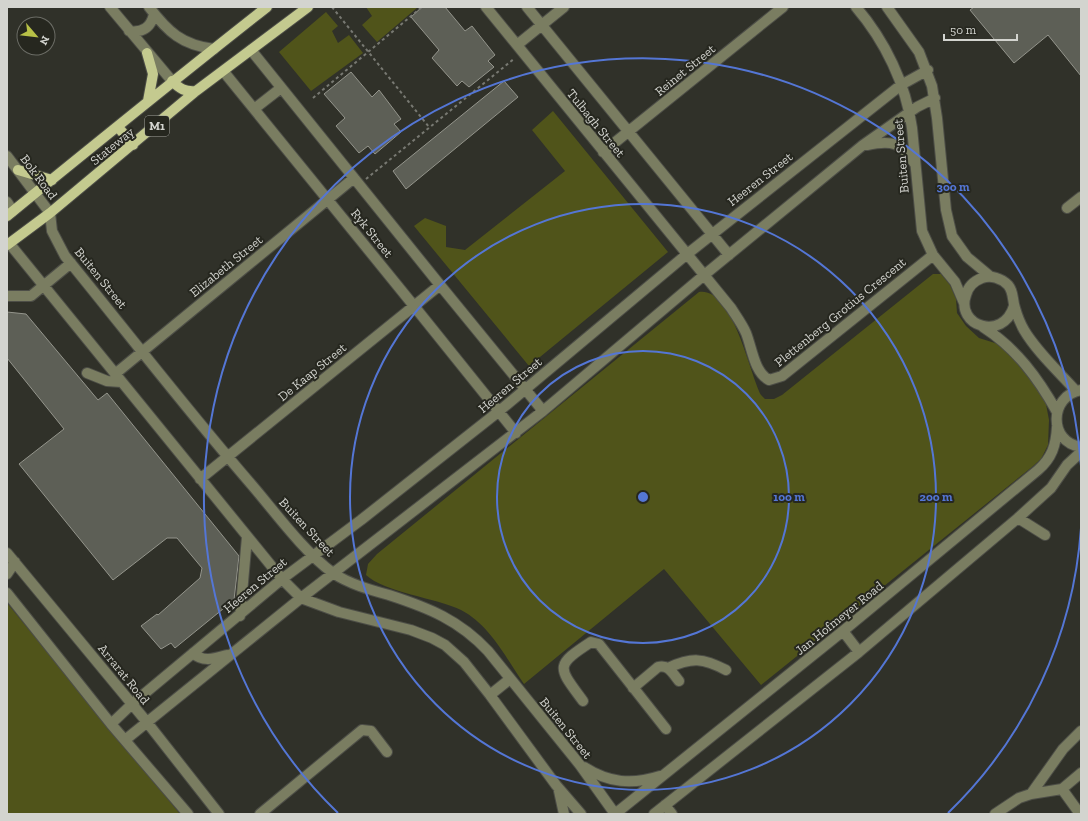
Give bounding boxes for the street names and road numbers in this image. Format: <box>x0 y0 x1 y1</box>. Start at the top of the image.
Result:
street label: Reinet Street <box>652 41 718 99</box>
street label: Tulbagh Street <box>564 86 628 160</box>
road number: M1 <box>145 116 169 136</box>
street label: Buiten Street <box>890 118 912 194</box>
street label: Stateway <box>87 124 137 168</box>
street label: Heeren Street <box>725 149 795 209</box>
street label: Bok Road <box>17 152 61 202</box>
street label: Ryk Street <box>348 206 396 261</box>
street label: Elizabeth Street <box>187 232 266 300</box>
street label: Buiten Street <box>72 244 130 312</box>
street label: Plettenberg Grotius Crescent <box>771 254 909 370</box>
street label: De Kaap Street <box>275 340 349 404</box>
street label: Heeren Street <box>475 354 545 416</box>
street label: Buiten Street <box>276 495 338 559</box>
street label: Heeren Street <box>220 554 290 616</box>
street label: Jan Hofmeyer Road <box>792 578 886 658</box>
street label: Arrarat Road <box>95 641 153 707</box>
street label: Buiten Street <box>537 694 595 762</box>

